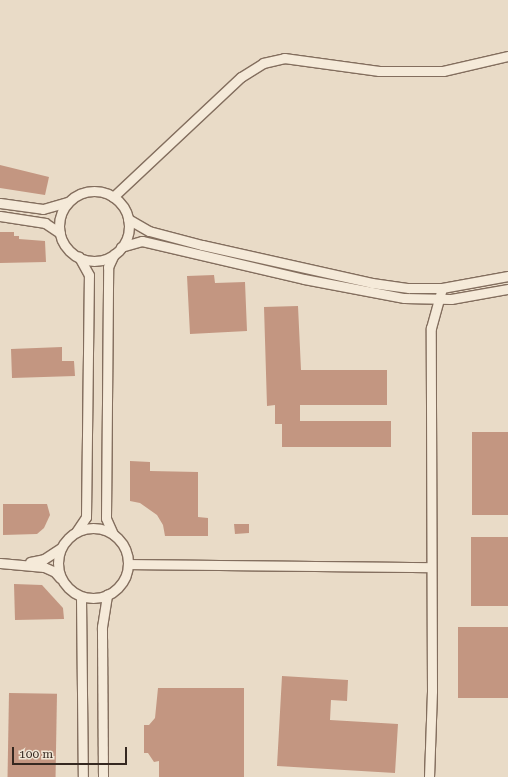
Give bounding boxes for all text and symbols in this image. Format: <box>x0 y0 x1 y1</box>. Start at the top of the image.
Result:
scale bar <box>14 739 129 765</box>
text: 100 m <box>19 747 53 761</box>

